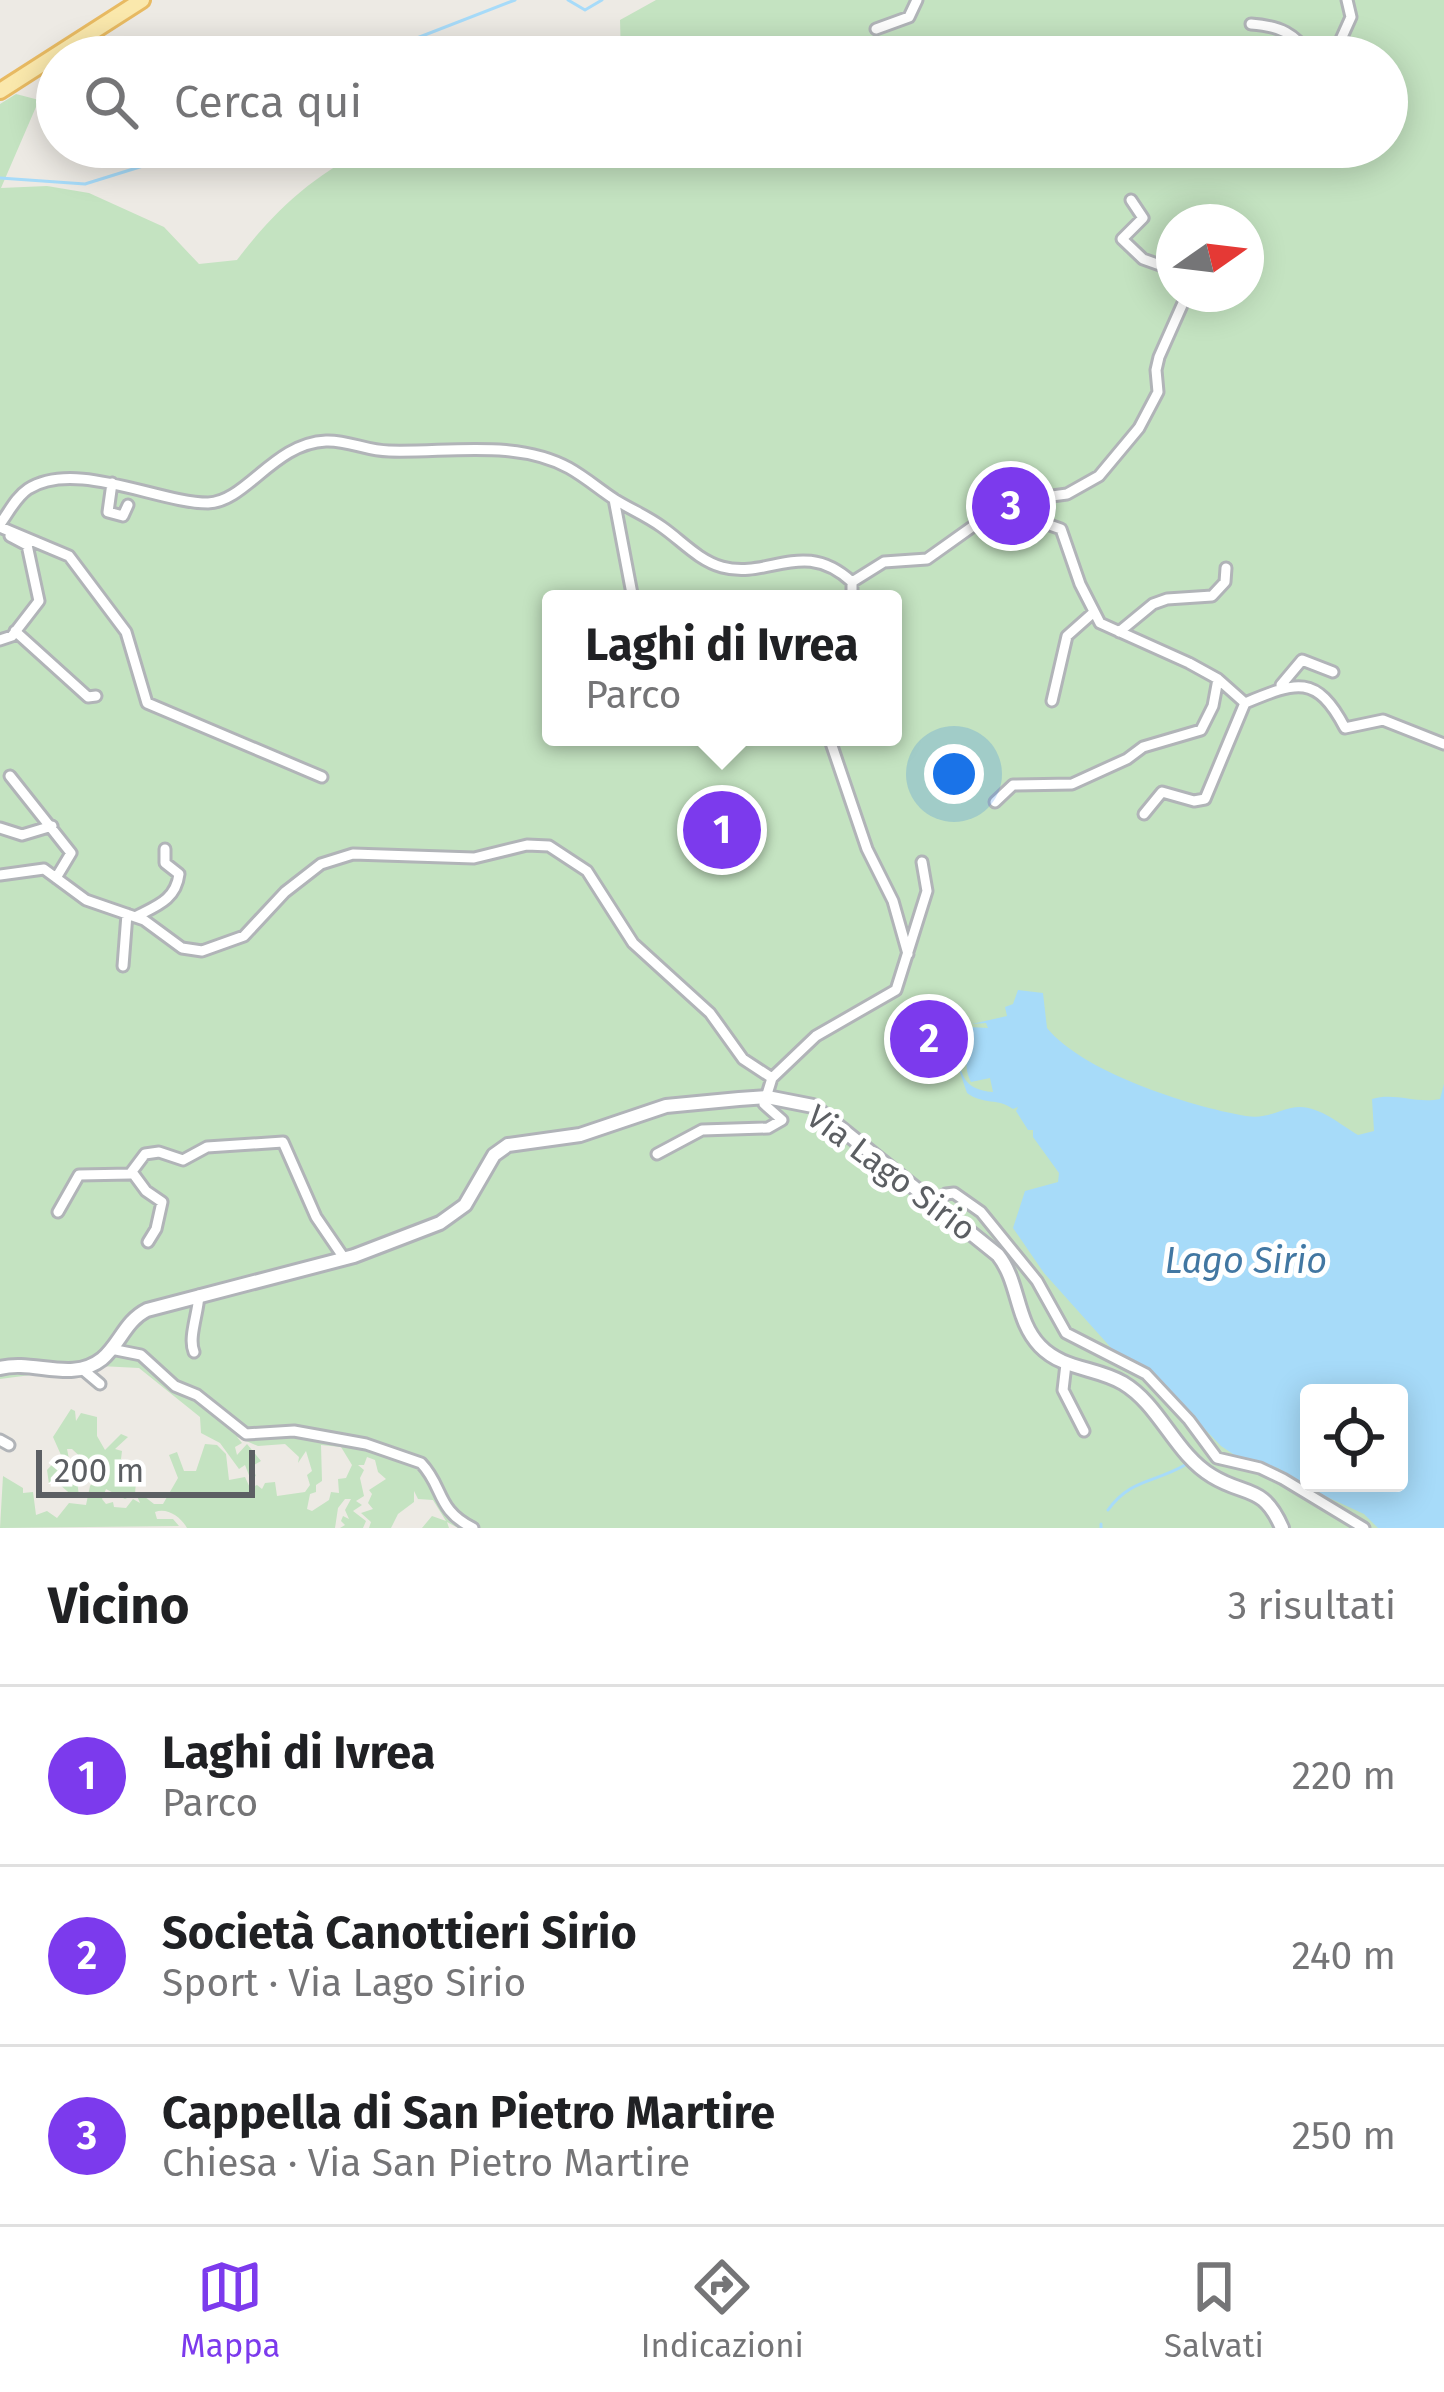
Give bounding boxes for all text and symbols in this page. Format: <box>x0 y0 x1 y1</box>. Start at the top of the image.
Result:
search box <box>36 36 1408 168</box>
icon: search <box>78 69 144 135</box>
text: Cerca qui <box>174 75 362 129</box>
north arrow <box>1156 204 1264 312</box>
pin: 3 <box>972 461 1050 551</box>
popup <box>542 590 902 746</box>
text: Laghi di Ivrea <box>585 618 859 672</box>
text: Parco <box>585 672 682 718</box>
your location <box>924 744 984 804</box>
pin: 1 <box>683 785 761 875</box>
pin: 2 <box>890 994 968 1084</box>
street label: Via Lago Sirio <box>799 1096 983 1250</box>
water label: Lago Sirio <box>1165 1239 1327 1283</box>
map controls <box>1300 1384 1408 1492</box>
button: locate <box>1300 1384 1408 1492</box>
scale bar <box>36 1444 255 1497</box>
text: 200 m <box>54 1451 144 1491</box>
text: Vicino <box>48 1575 189 1637</box>
text: 3 risultati <box>1228 1583 1396 1629</box>
text: Laghi di Ivrea <box>162 1726 435 1780</box>
text: 1 <box>78 1753 96 1799</box>
text: 220 m <box>1292 1753 1396 1799</box>
text: Parco <box>162 1780 258 1826</box>
text: Società Canottieri Sirio <box>162 1906 637 1960</box>
text: 2 <box>77 1933 97 1979</box>
text: 240 m <box>1291 1933 1396 1979</box>
text: Sport · Via Lago Sirio <box>162 1960 526 2006</box>
text: Cappella di San Pietro Martire <box>162 2086 775 2140</box>
text: 3 <box>77 2113 97 2159</box>
text: 250 m <box>1292 2113 1396 2159</box>
text: Chiesa · Via San Pietro Martire <box>162 2140 690 2186</box>
tab: Mappa <box>180 2254 281 2366</box>
tab: Indicazioni <box>641 2254 804 2366</box>
tab: Salvati <box>1164 2254 1264 2366</box>

